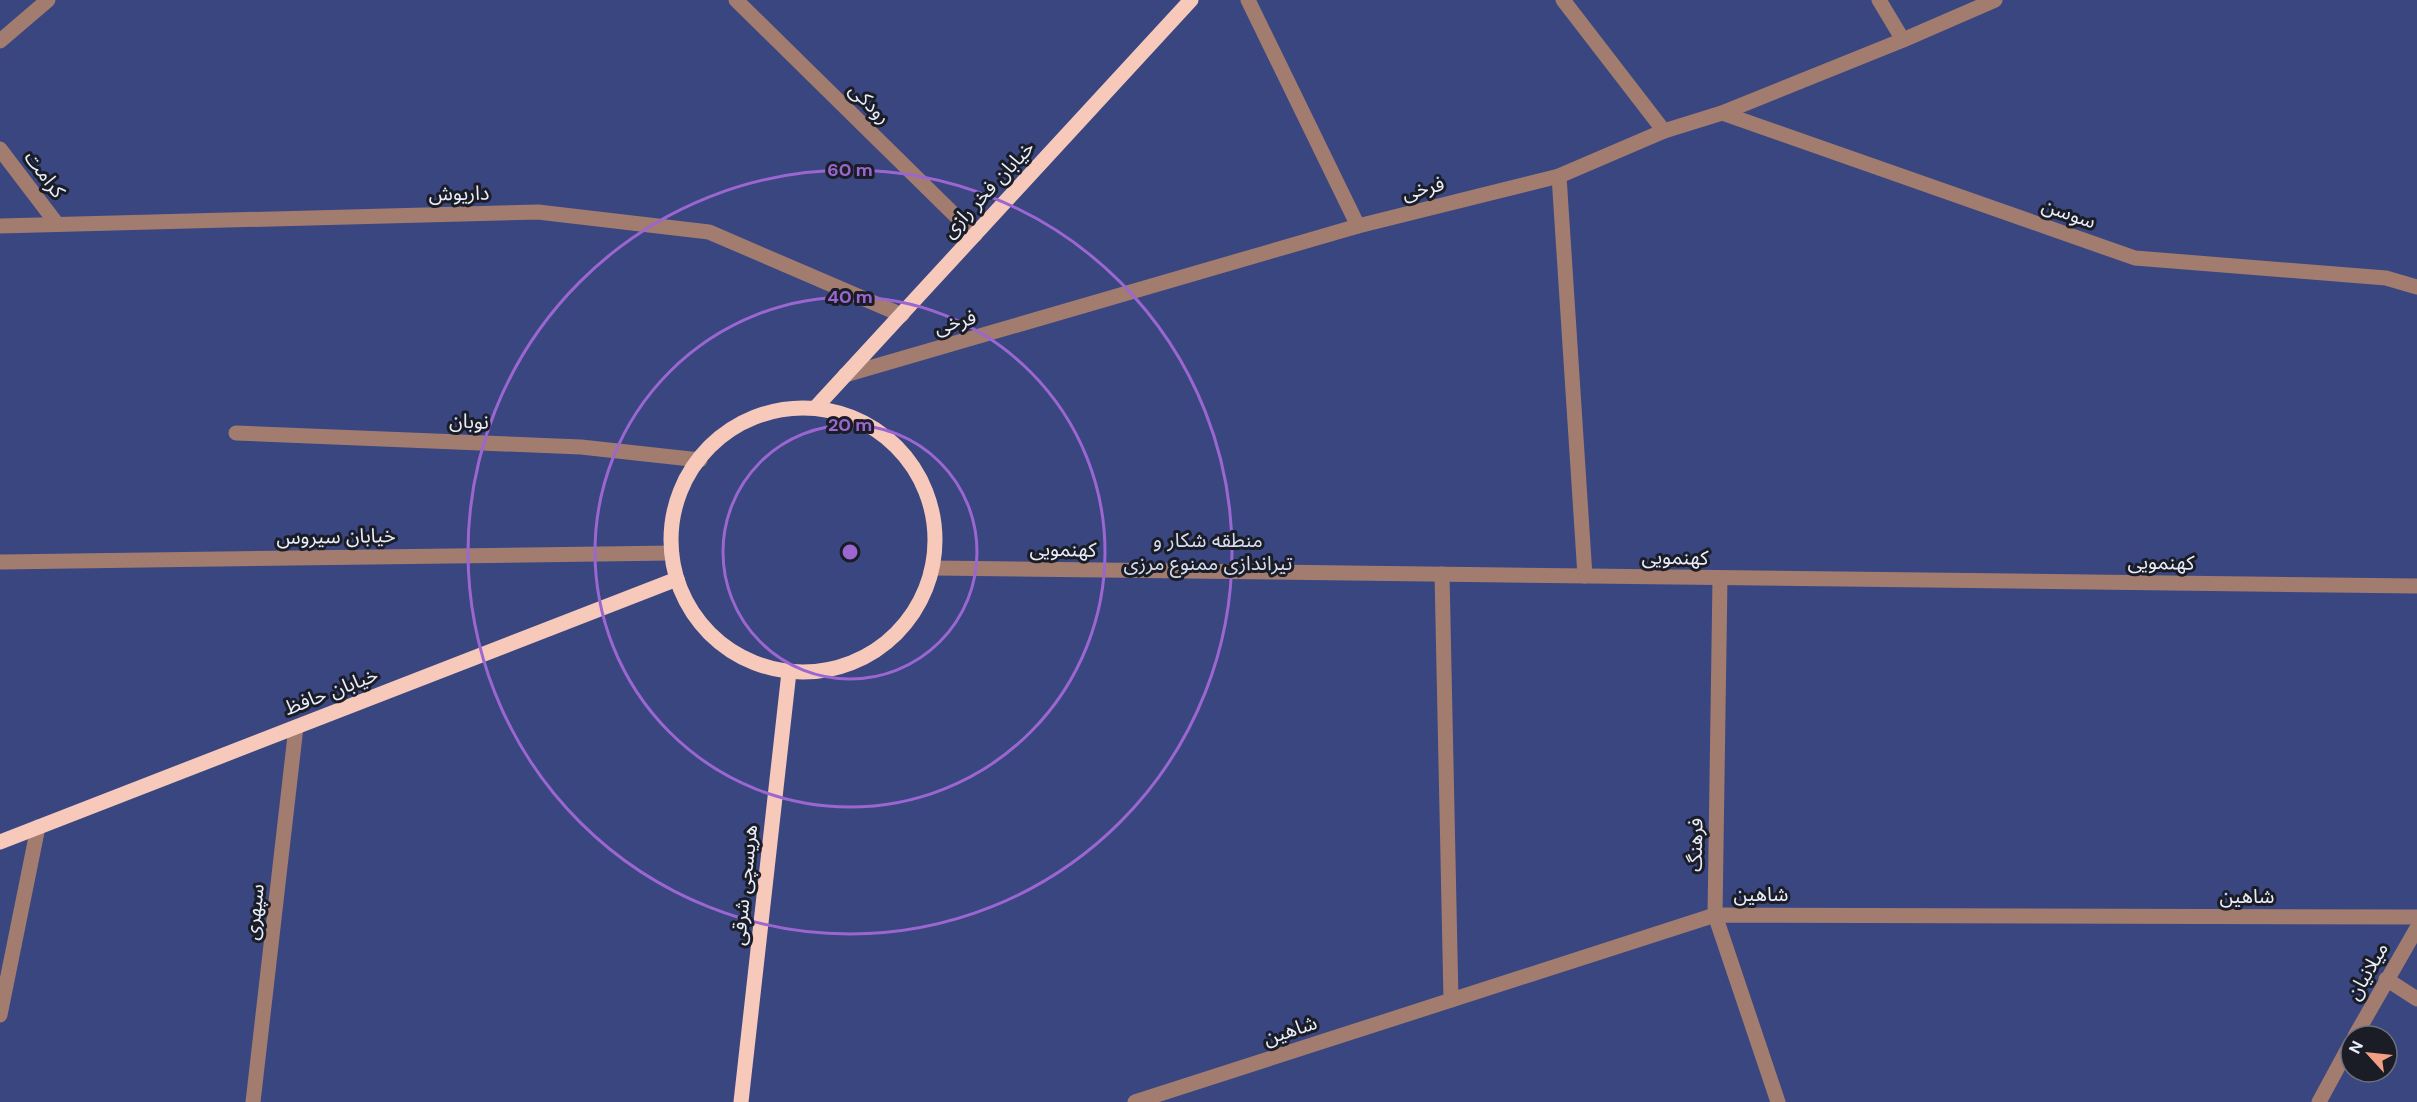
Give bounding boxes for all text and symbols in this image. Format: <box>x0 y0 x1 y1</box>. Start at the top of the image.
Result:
street label: رودکی <box>844 77 896 129</box>
street label: خیابان فخر رازی <box>936 135 1040 243</box>
street label: کرامت <box>19 145 72 204</box>
text: 60 m <box>827 158 873 182</box>
street label: فرخی <box>1399 170 1447 206</box>
street label: داریوش <box>428 179 490 207</box>
street label: سوسن <box>2039 192 2099 234</box>
text: 40 m <box>827 285 873 309</box>
street label: فرخی <box>931 304 979 340</box>
street label: نوبان <box>449 407 489 435</box>
text: 20 m <box>828 413 872 437</box>
street label: خیابان سیروس <box>276 522 396 550</box>
park label: منطقه شکار و تیراندازی ممنوع مرزی <box>1123 527 1293 578</box>
street label: کهنمویی <box>1029 535 1097 563</box>
centre of rings <box>840 542 860 562</box>
street label: کهنمویی <box>1641 543 1709 571</box>
street label: کهنمویی <box>2127 548 2195 576</box>
street label: خیابان حافظ <box>280 661 382 721</box>
street label: فرهنگ <box>1682 818 1708 872</box>
street label: هریسچی شرقی <box>725 823 763 947</box>
street label: شاهین <box>1733 881 1789 907</box>
street label: سپهری <box>238 883 270 941</box>
street label: شاهین <box>2219 883 2275 909</box>
street label: میلانیان <box>2340 938 2394 1004</box>
street label: شاهین <box>1260 1009 1320 1051</box>
north arrow <box>2339 1024 2399 1084</box>
text: N <box>2344 1037 2368 1057</box>

